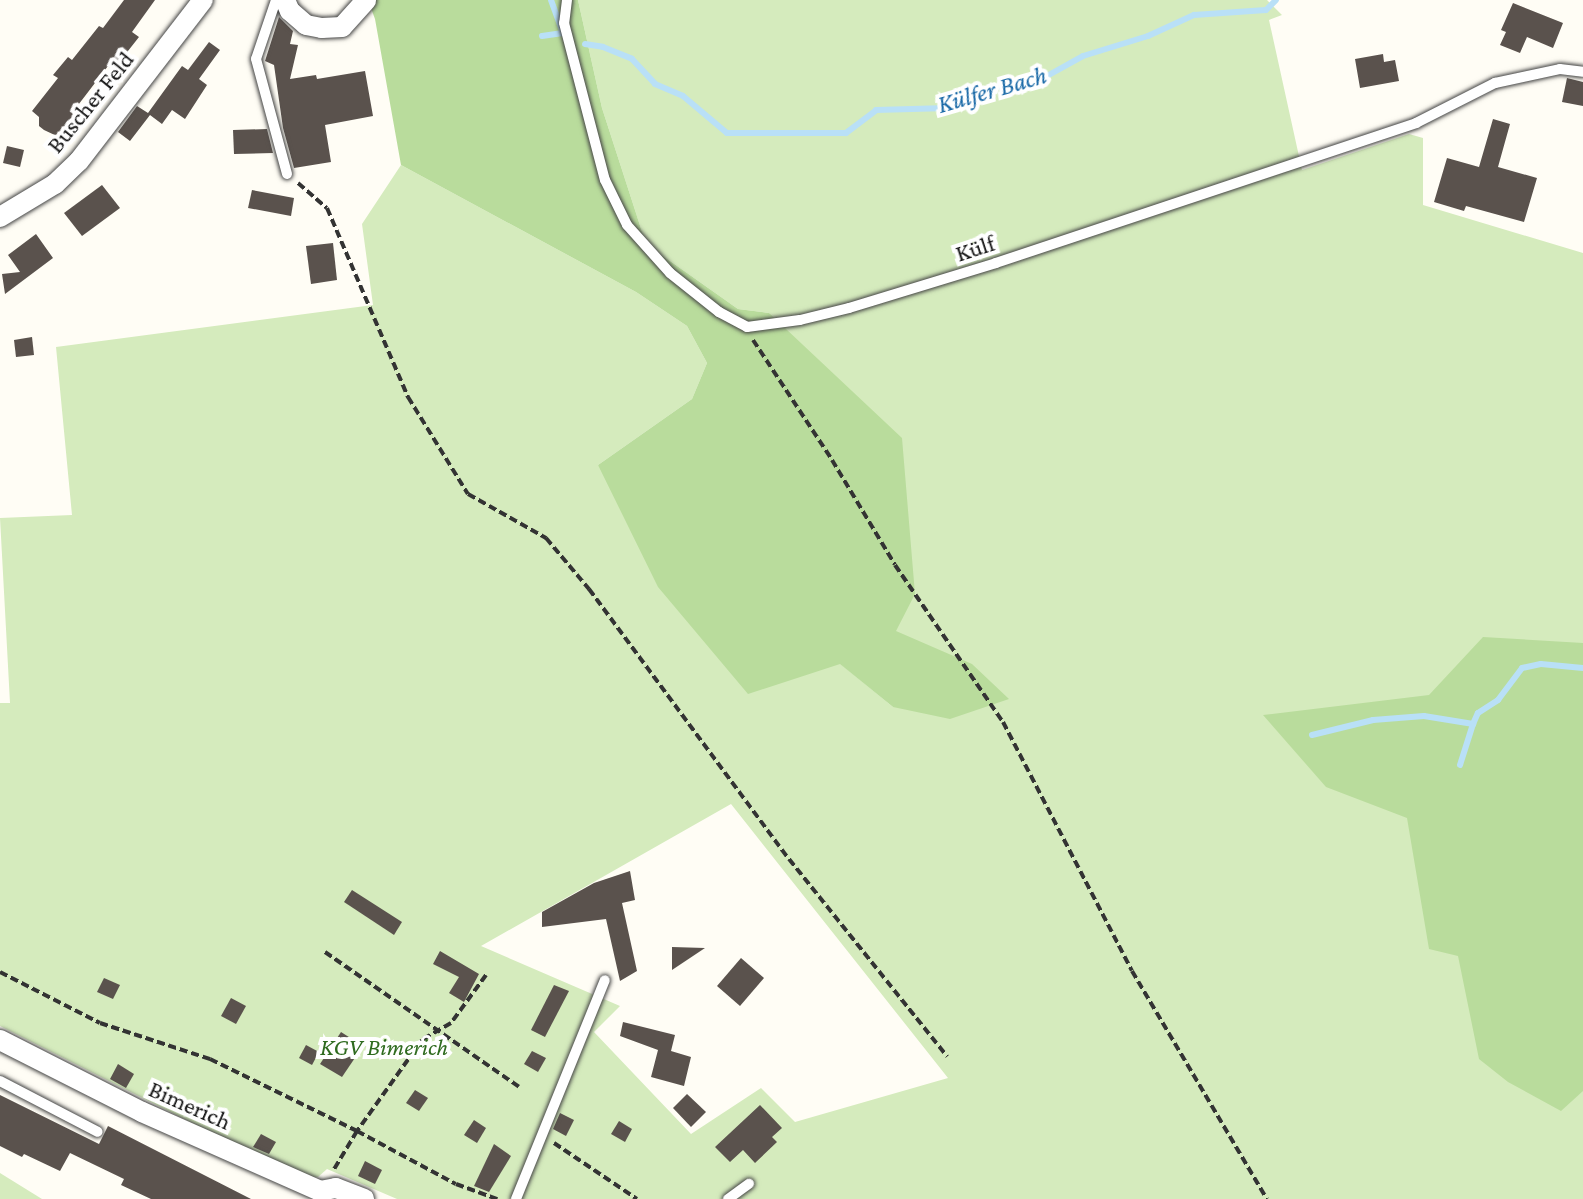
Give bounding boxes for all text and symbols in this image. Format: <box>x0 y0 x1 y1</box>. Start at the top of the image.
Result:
street label: Buscher Feld <box>40 45 140 159</box>
water label: Külfer Bach <box>934 60 1050 120</box>
street label: Külf <box>952 228 998 268</box>
park label: KGV Bimerich <box>320 1033 448 1061</box>
street label: Bimerich <box>145 1074 235 1136</box>

